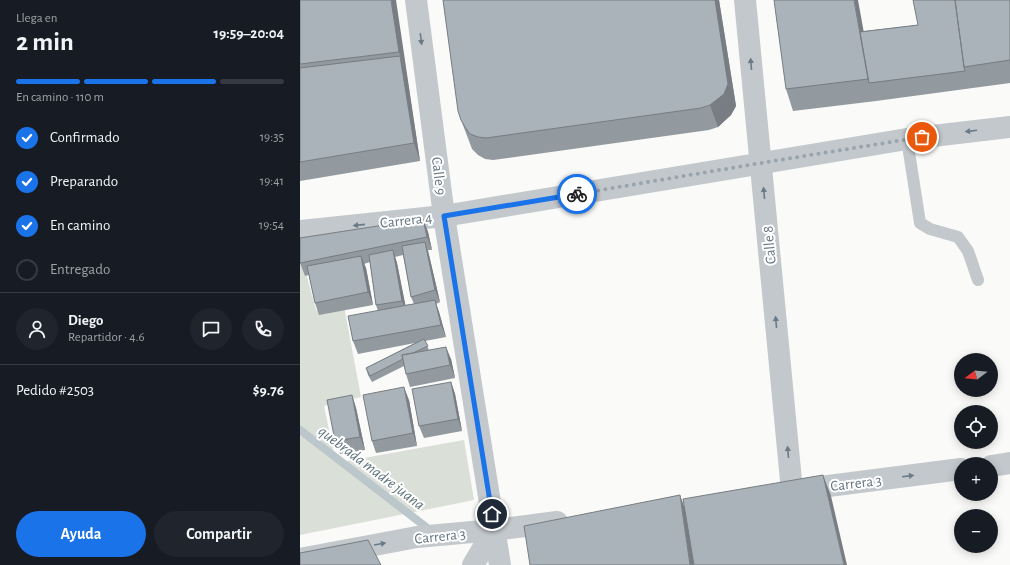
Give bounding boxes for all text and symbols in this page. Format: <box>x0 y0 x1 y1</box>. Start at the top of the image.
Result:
text: Llega en <box>16 12 58 25</box>
text: 19:59–20:04 <box>214 26 284 41</box>
text: 2 min <box>16 29 74 55</box>
one-way arrow <box>418 33 424 45</box>
one-way arrow <box>748 58 755 70</box>
text: En camino · 110 m <box>16 91 104 104</box>
pin <box>905 120 939 154</box>
icon: bag <box>911 126 933 148</box>
icon: check <box>16 127 38 149</box>
one-way arrow <box>965 128 977 134</box>
text: Confirmado <box>50 130 120 145</box>
text: 19:35 <box>260 131 284 144</box>
street label: Calle 9 <box>429 156 448 196</box>
icon: check <box>16 171 38 193</box>
text: Preparando <box>50 174 118 189</box>
courier <box>557 174 597 214</box>
text: 19:41 <box>260 175 284 188</box>
icon: bike <box>566 183 588 205</box>
one-way arrow <box>760 187 767 199</box>
street label: Carrera 4 <box>379 210 433 231</box>
icon: check <box>16 215 38 237</box>
text: En camino <box>50 218 110 233</box>
text: 19:54 <box>259 219 284 232</box>
one-way arrow <box>353 222 365 228</box>
street label: Calle 8 <box>760 225 779 265</box>
text: Entregado <box>50 262 110 277</box>
button: person <box>16 308 58 350</box>
button: chat <box>190 308 232 350</box>
button: phone <box>242 308 284 350</box>
text: Diego <box>68 313 104 328</box>
one-way arrow <box>773 316 779 328</box>
text: Repartidor · 4.6 <box>68 331 145 344</box>
north arrow <box>954 353 998 397</box>
map controls <box>954 353 998 553</box>
text: Pedido #2503 <box>16 383 94 398</box>
text: $9.76 <box>253 383 284 398</box>
button: locate <box>954 405 998 449</box>
water label: quebrada madre juana <box>315 423 427 514</box>
one-way arrow <box>785 446 792 458</box>
button: + <box>954 457 998 501</box>
street label: Carrera 3 <box>830 473 883 494</box>
one-way arrow <box>902 473 914 479</box>
pin <box>475 497 509 531</box>
icon: home <box>481 503 503 525</box>
button: − <box>954 509 998 553</box>
button: Ayuda <box>16 511 146 557</box>
button: Compartir <box>154 511 284 557</box>
street label: Carrera 3 <box>414 526 466 547</box>
one-way arrow <box>374 541 386 547</box>

